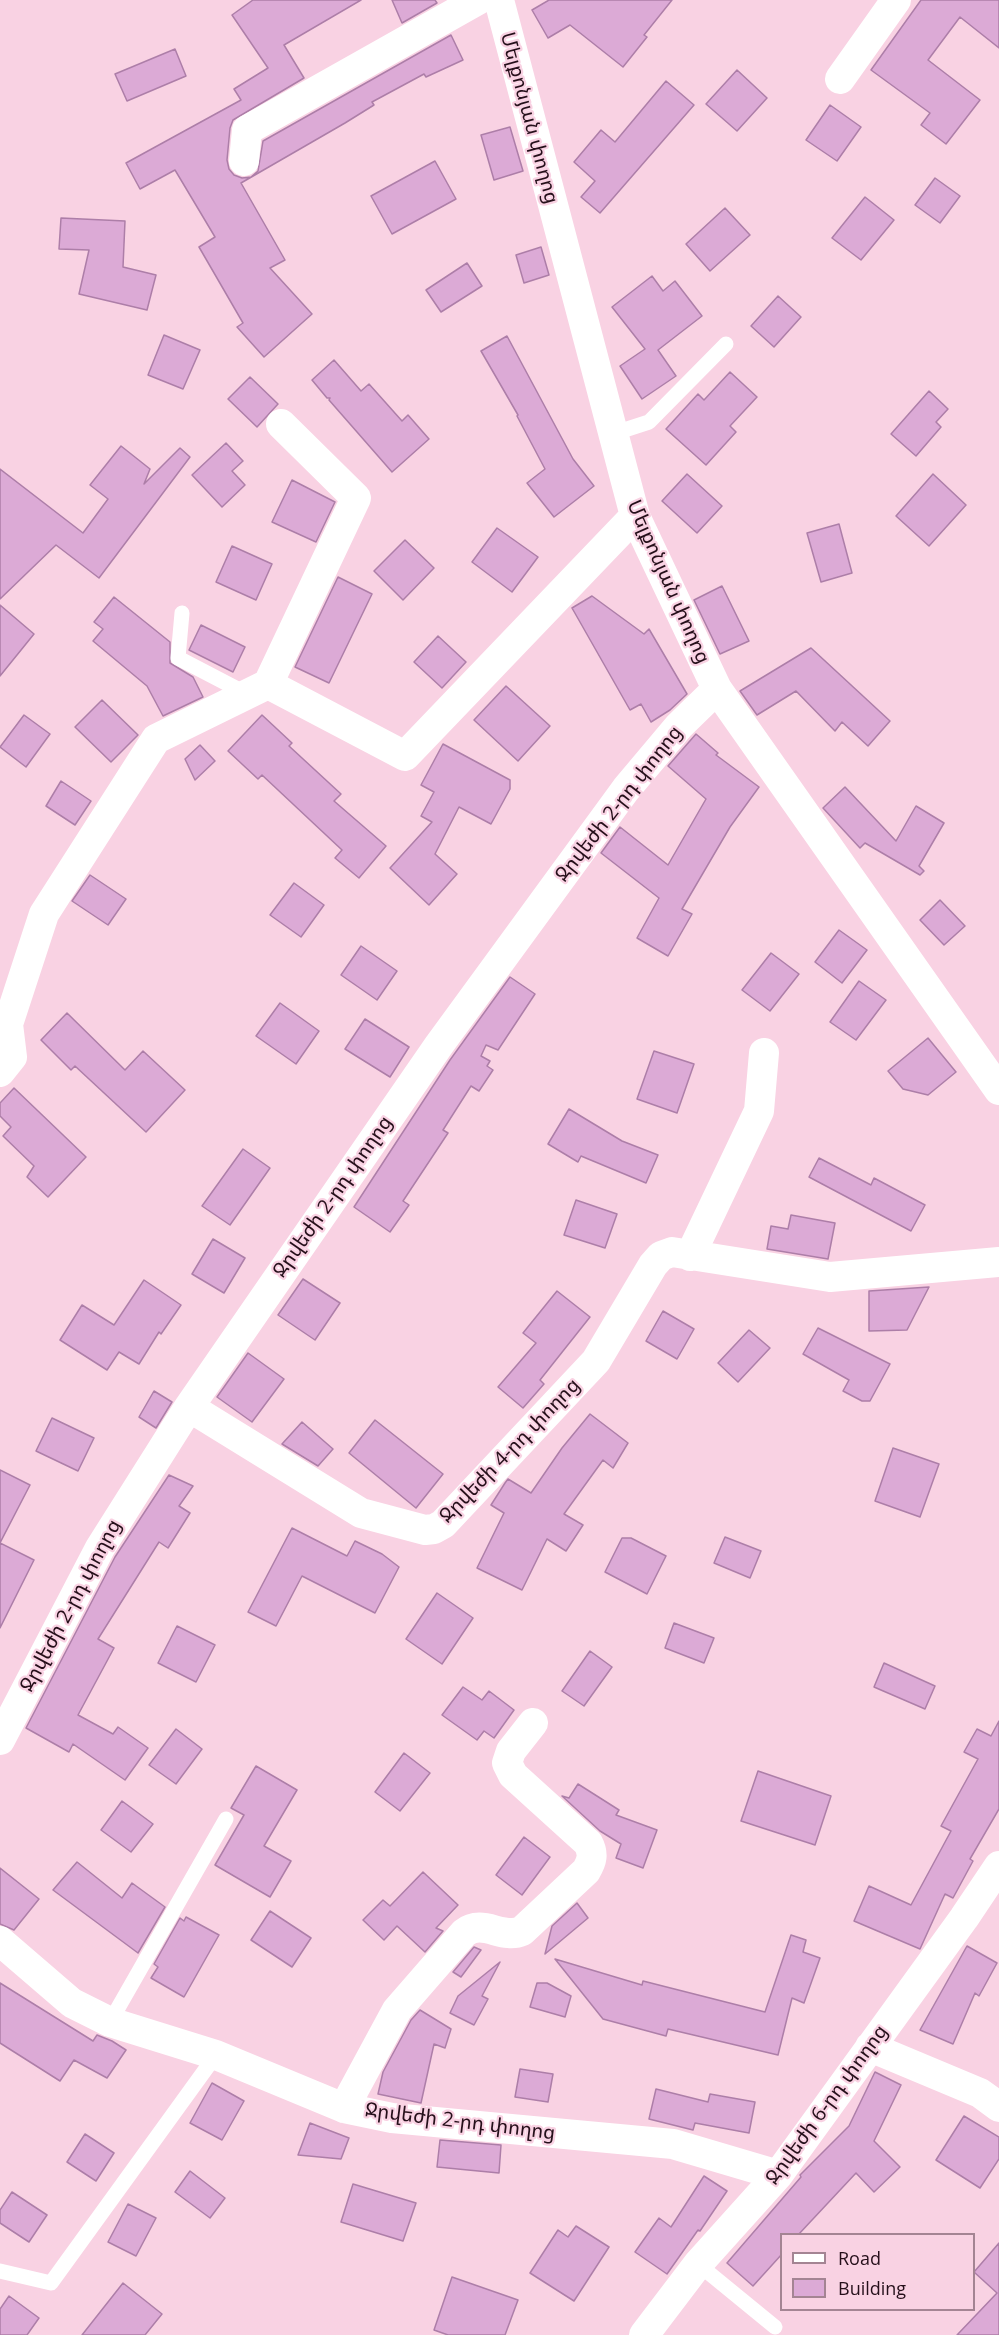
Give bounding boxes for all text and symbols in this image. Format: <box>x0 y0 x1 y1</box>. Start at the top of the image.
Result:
street label: Մելքոնյան փողոց <box>495 30 563 206</box>
street label: Մելքոնյան փողոց <box>621 497 715 667</box>
street label: Ջրվեժի 2-րդ փողոց <box>551 721 687 887</box>
street label: Ջրվեժի 2-րդ փողոց <box>268 1112 398 1282</box>
street label: Ջրվեժի 4-րդ փողոց <box>435 1374 585 1528</box>
street label: Ջրվեժի 2-րդ փողոց <box>15 1516 127 1696</box>
street label: Ջրվեժի 6-րդ փողոց <box>761 2020 893 2190</box>
street label: Ջրվեժի 2-րդ փողոց <box>363 2098 557 2146</box>
legend <box>780 2233 975 2311</box>
text: Road <box>838 2246 881 2270</box>
text: Building <box>838 2276 906 2300</box>

